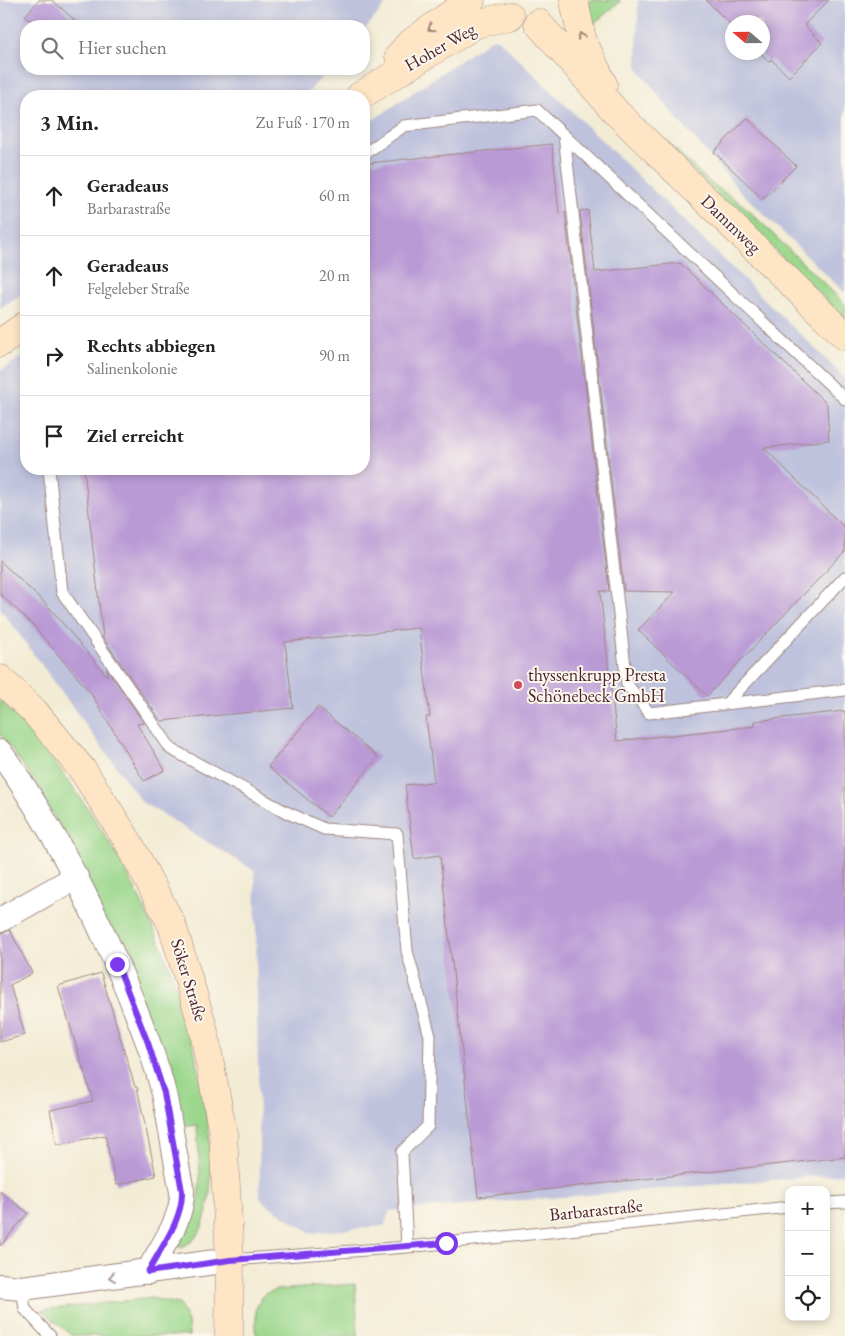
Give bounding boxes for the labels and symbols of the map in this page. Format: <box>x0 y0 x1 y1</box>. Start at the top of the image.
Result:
north arrow <box>725 15 770 60</box>
street label: Hoher Weg <box>400 17 480 76</box>
one-way arrow <box>428 23 437 31</box>
one-way arrow <box>577 32 588 41</box>
street label: Dammweg <box>696 189 766 258</box>
place label: thyssenkrupp Presta Schönebeck GmbH <box>528 663 667 707</box>
marker: thyssenkrupp Presta Schönebeck GmbH <box>512 679 524 691</box>
street label: Söker Straße <box>166 936 213 1024</box>
route end <box>106 953 129 976</box>
street label: Barbarastraße <box>548 1193 644 1226</box>
route start <box>435 1232 458 1255</box>
one-way arrow <box>108 1271 117 1281</box>

